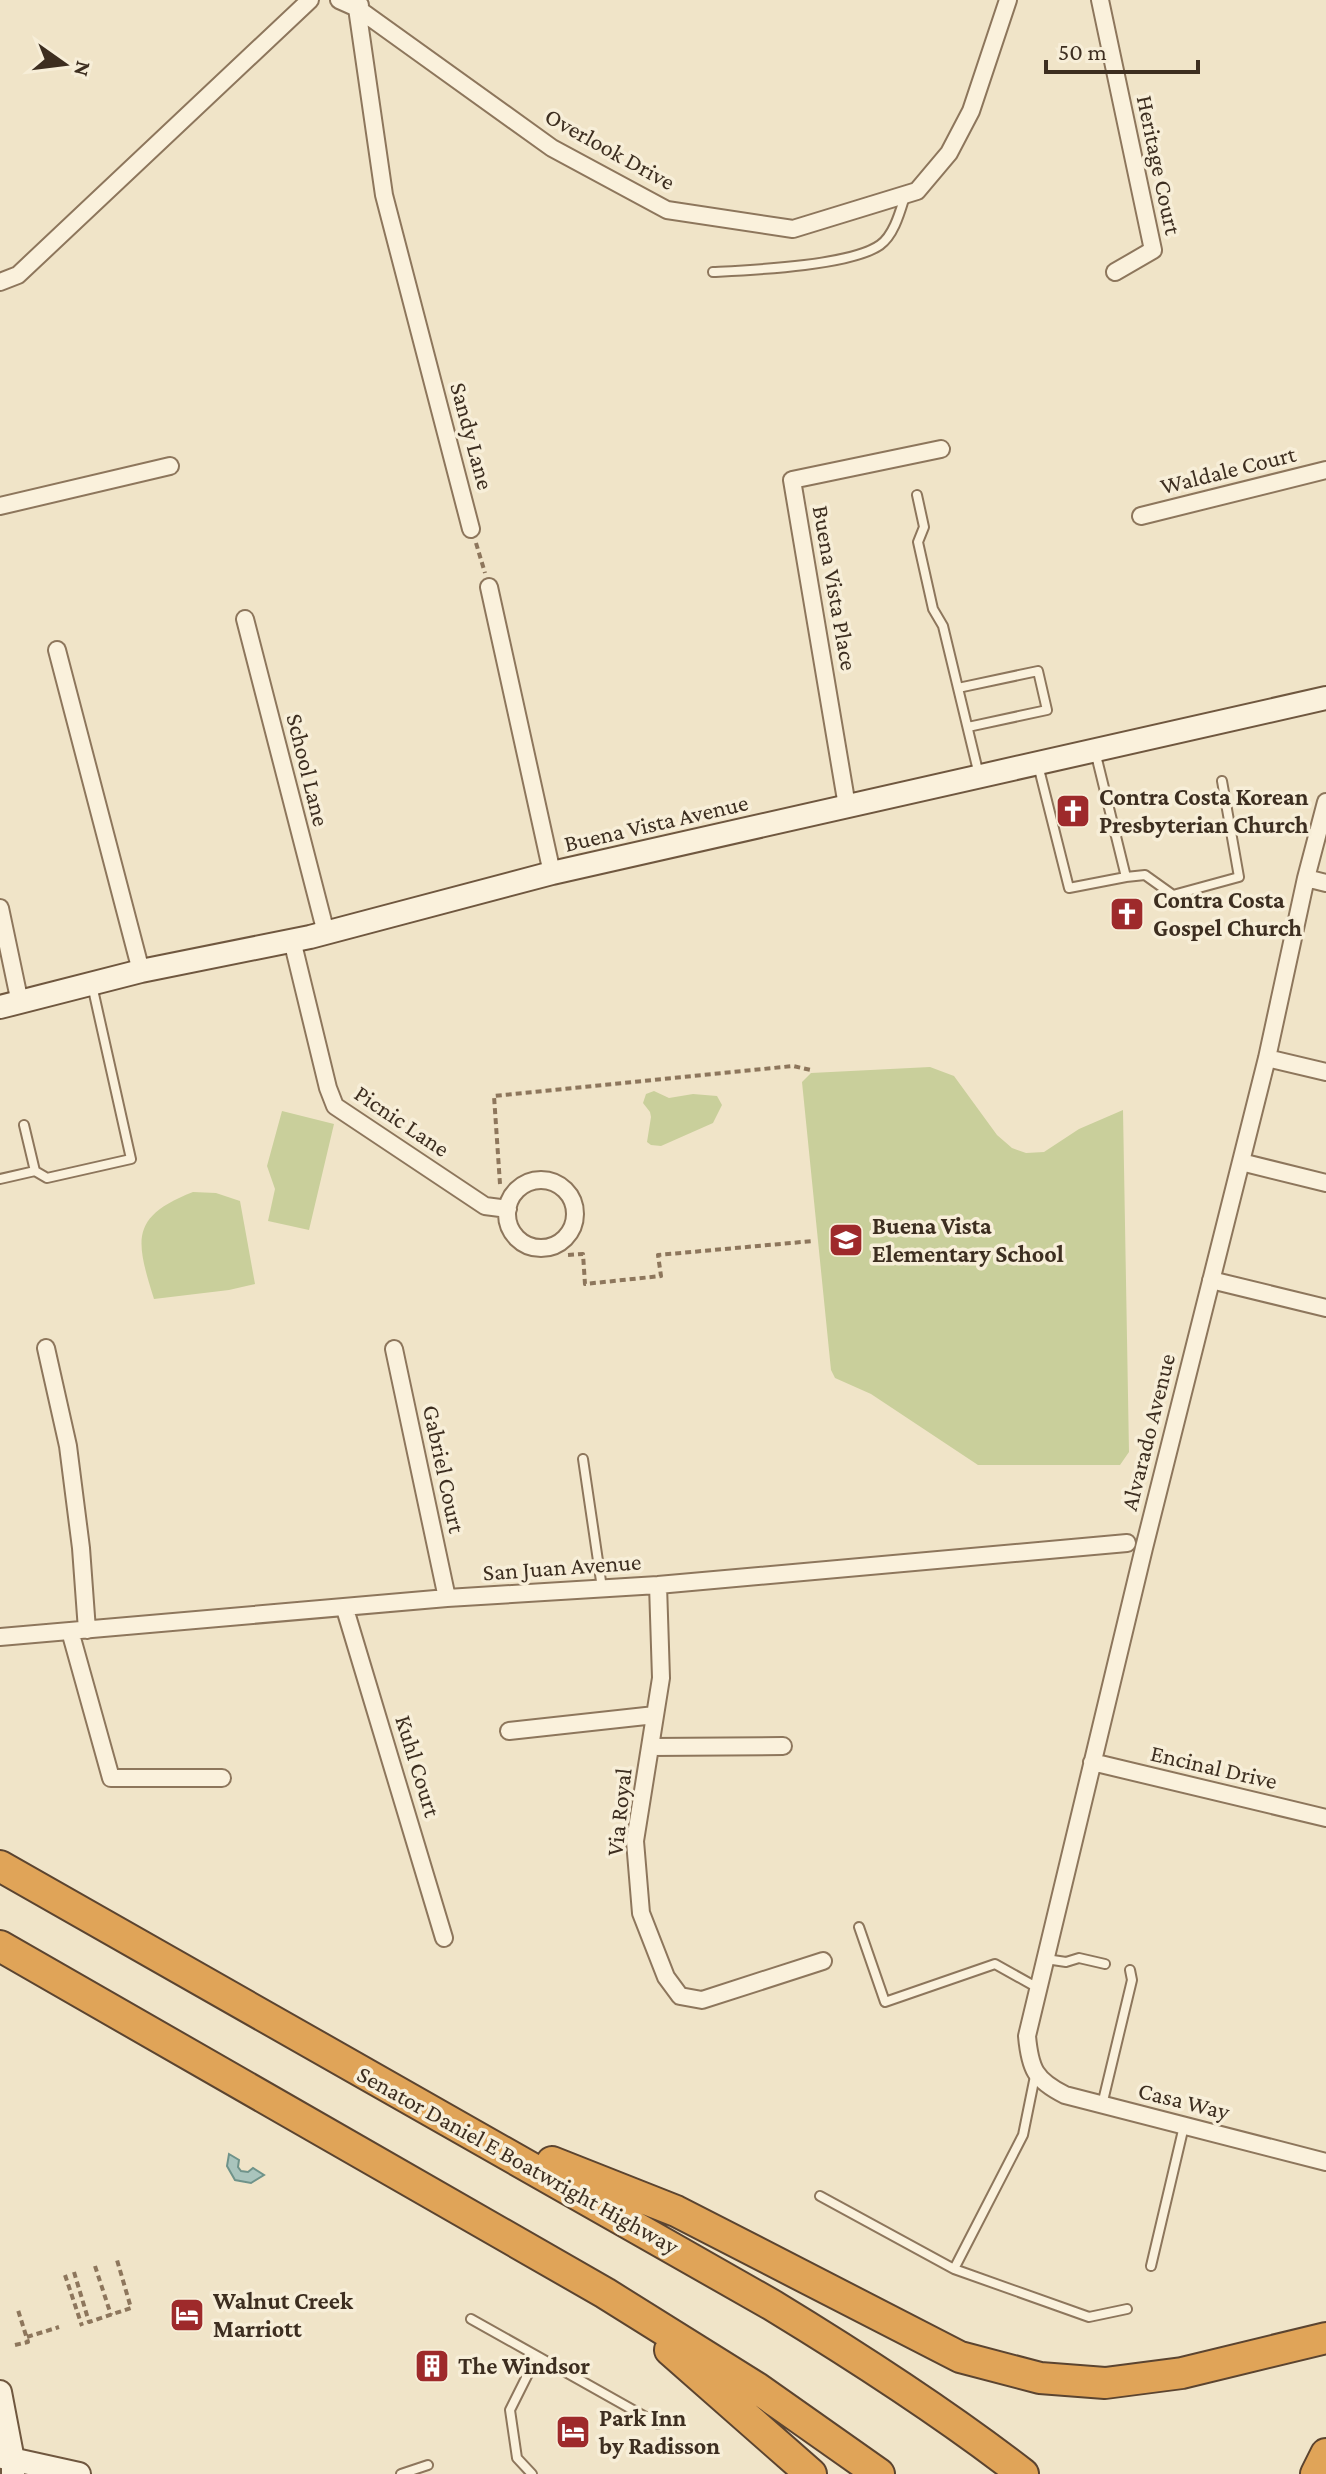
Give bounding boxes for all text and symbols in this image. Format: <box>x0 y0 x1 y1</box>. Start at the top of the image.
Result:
north arrow <box>24 24 104 104</box>
scale bar <box>1046 24 1198 74</box>
text: 50 m <box>1058 38 1107 65</box>
text: N <box>69 58 97 79</box>
street label: Heritage Court <box>1132 93 1188 238</box>
street label: Overlook Drive <box>541 102 680 195</box>
street label: Sandy Lane <box>445 379 500 492</box>
street label: Waldale Court <box>1157 439 1299 499</box>
street label: Buena Vista Place <box>808 503 863 673</box>
street label: School Lane <box>281 711 336 829</box>
place label: Contra Costa Korean Presbyterian Church <box>1099 783 1309 838</box>
street label: Buena Vista Avenue <box>561 788 751 857</box>
church icon: Contra Costa Korean Presbyterian Church <box>1054 792 1092 830</box>
place label: Contra Costa Gospel Church <box>1153 886 1302 941</box>
church icon: Contra Costa Gospel Church <box>1108 895 1146 933</box>
street label: Picnic Lane <box>350 1079 455 1162</box>
place label: Buena Vista Elementary School <box>872 1212 1064 1267</box>
school or university icon: Buena Vista Elementary School <box>827 1221 865 1259</box>
street label: Alvarado Avenue <box>1115 1351 1180 1513</box>
street label: Gabriel Court <box>418 1403 471 1536</box>
street label: San Juan Avenue <box>482 1547 642 1586</box>
street label: Kuhl Court <box>390 1712 447 1821</box>
street label: Encinal Drive <box>1148 1739 1280 1794</box>
street label: Via Royal <box>600 1767 637 1857</box>
street label: Senator Daniel E Boatwright Highway <box>353 2060 684 2260</box>
street label: Casa Way <box>1136 2076 1234 2125</box>
place label: Walnut Creek Marriott <box>212 2287 354 2342</box>
hotel icon: Walnut Creek Marriott <box>168 2296 206 2334</box>
building icon: The Windsor <box>413 2347 451 2385</box>
place label: The Windsor <box>458 2352 590 2379</box>
place label: Park Inn by Radisson <box>598 2404 720 2459</box>
hotel icon: Park Inn by Radisson <box>554 2413 592 2451</box>

